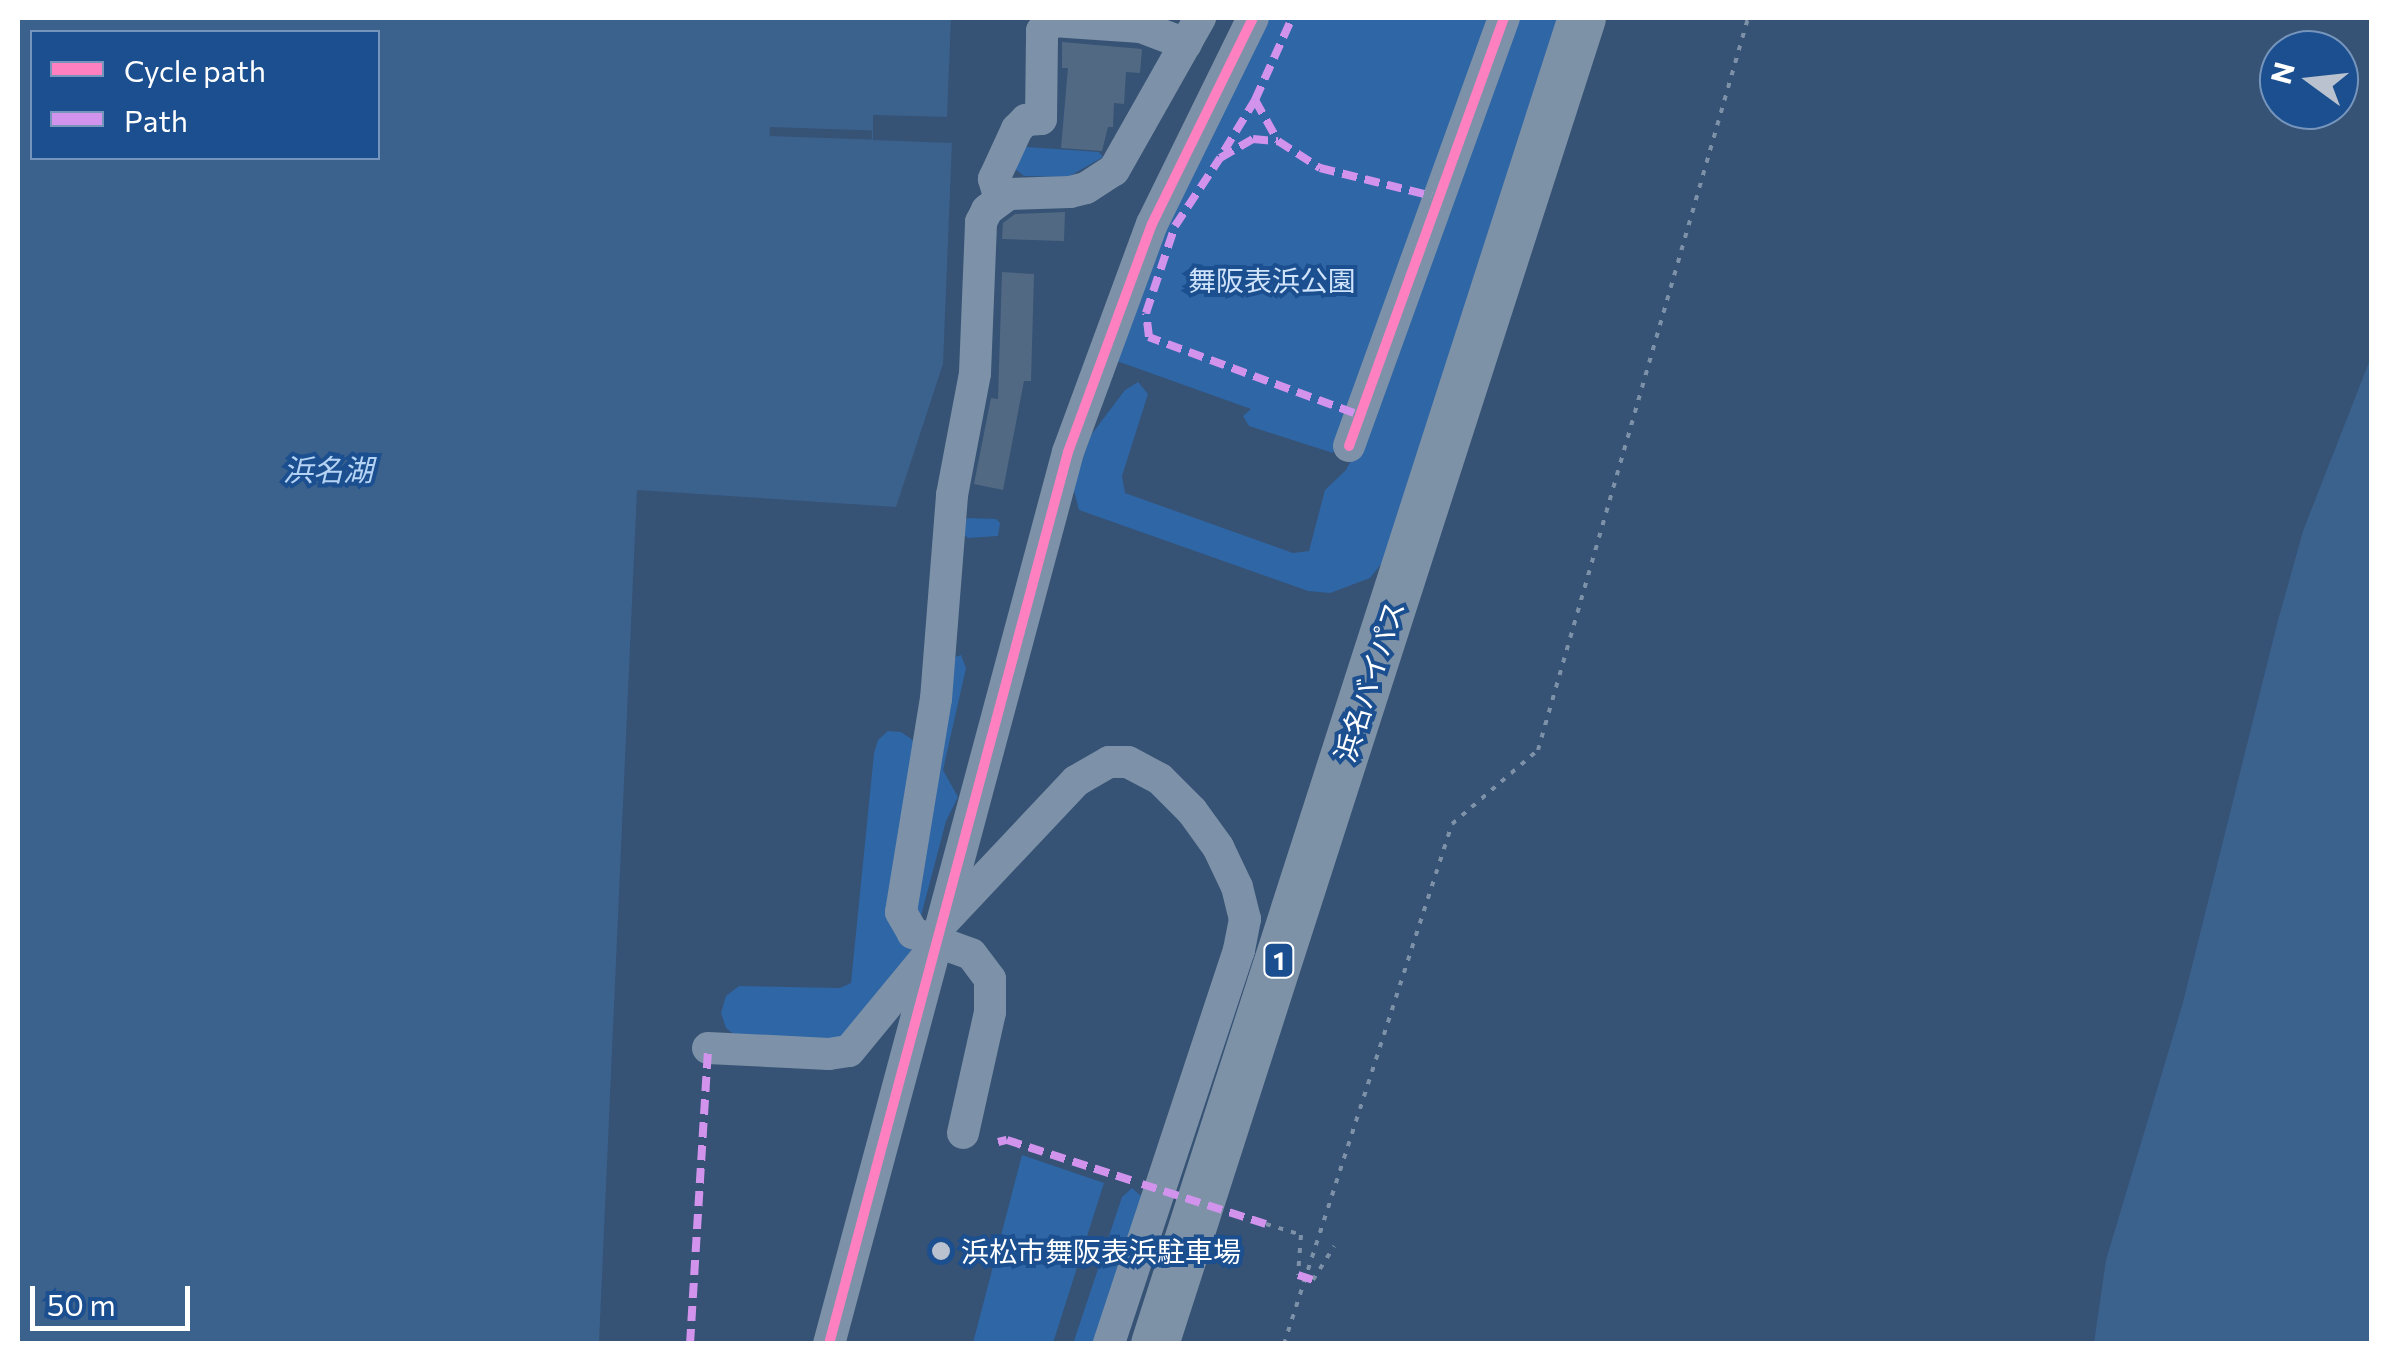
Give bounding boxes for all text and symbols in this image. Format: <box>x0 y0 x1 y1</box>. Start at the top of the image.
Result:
legend <box>30 30 380 160</box>
north arrow <box>2259 30 2359 130</box>
text: Cycle path <box>124 51 266 88</box>
text: N <box>2263 58 2301 87</box>
text: Path <box>124 101 188 138</box>
park label: 舞阪表浜公園 <box>1188 263 1356 297</box>
water label: 浜名湖 <box>283 451 373 487</box>
street label: 浜名バイパス <box>1327 596 1411 766</box>
road number: 1 <box>1262 940 1296 980</box>
place label: 浜松市舞阪表浜駐車場 <box>961 1234 1241 1268</box>
marker: 浜松市舞阪表浜駐車場 <box>930 1240 952 1262</box>
scale bar <box>35 1266 195 1328</box>
text: 50 m <box>47 1285 116 1322</box>

